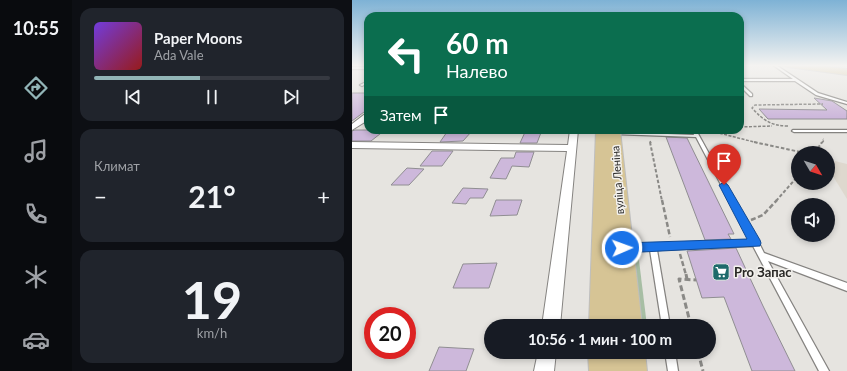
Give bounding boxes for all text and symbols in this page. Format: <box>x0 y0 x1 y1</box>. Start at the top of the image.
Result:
text: 10:55 <box>13 17 59 39</box>
text: 60 m <box>446 26 509 60</box>
icon: left <box>380 28 432 80</box>
text: Paper Moons <box>154 29 242 47</box>
text: Ada Vale <box>154 47 204 63</box>
text: Налево <box>446 60 508 82</box>
icon: directions <box>22 74 50 102</box>
icon: previous <box>122 86 144 108</box>
icon: pause <box>201 86 223 108</box>
icon: next <box>280 86 302 108</box>
icon: arrive <box>430 104 452 126</box>
text: Затем <box>380 106 422 124</box>
icon: music <box>22 137 50 165</box>
pin <box>707 144 741 185</box>
street label: вуліца Леніна <box>608 145 626 215</box>
north arrow <box>791 146 835 190</box>
map controls <box>791 146 835 242</box>
icon: arrive <box>713 150 735 172</box>
text: Климат <box>94 158 140 174</box>
text: 21° <box>188 178 236 214</box>
text: − <box>94 183 107 210</box>
text: + <box>317 183 330 210</box>
button: sound <box>791 198 835 242</box>
icon: phone <box>22 200 50 228</box>
position arrow <box>601 227 643 269</box>
supermarket icon: Pro Запас <box>711 262 731 282</box>
icon: climate <box>22 263 50 291</box>
place label: Pro Запас <box>734 264 792 280</box>
text: 19 <box>182 268 242 330</box>
speed limit sign: 20 <box>364 307 416 359</box>
text: km/h <box>197 325 227 341</box>
icon: car <box>22 326 50 354</box>
text: 10:56 · 1 мин · 100 m <box>528 330 672 348</box>

